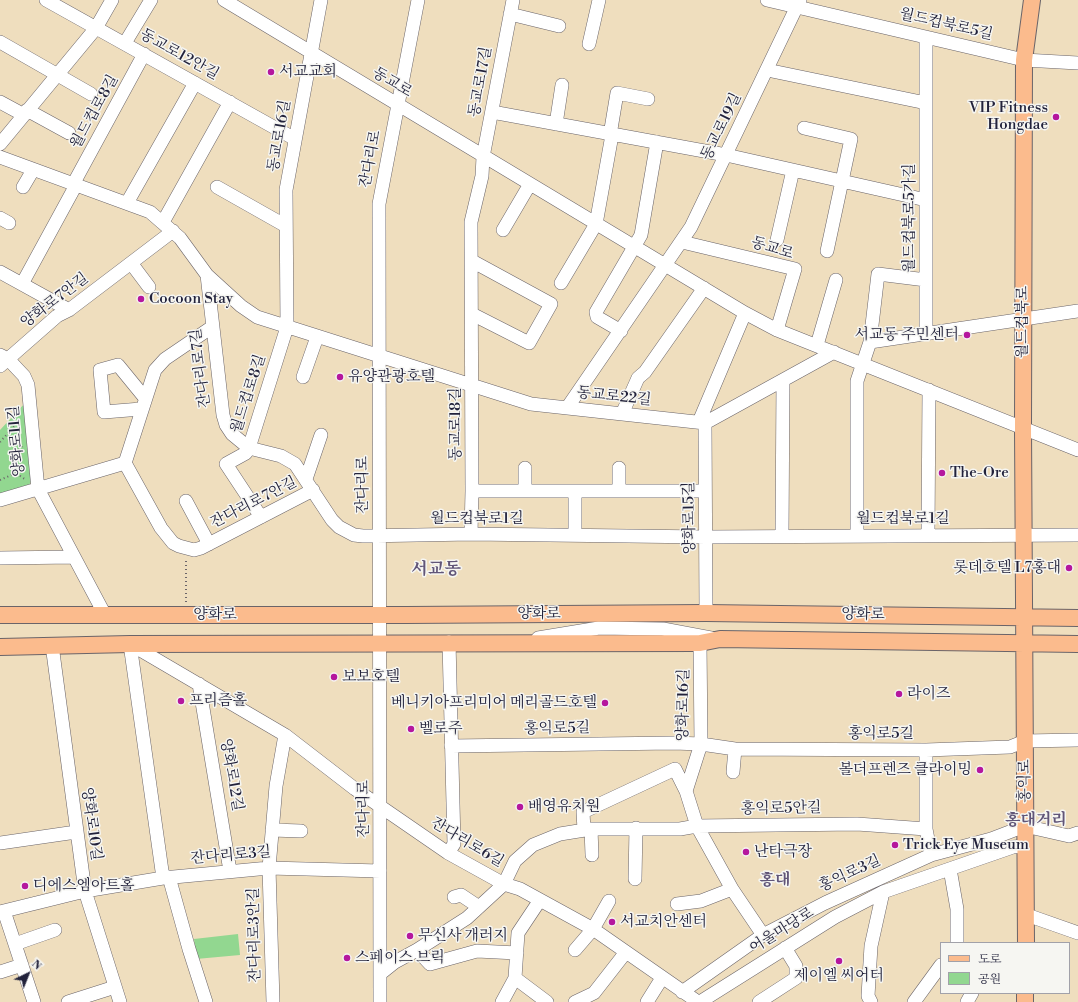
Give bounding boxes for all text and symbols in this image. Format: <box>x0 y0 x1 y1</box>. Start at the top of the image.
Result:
street label: 월드컵북로5길 <box>898 6 994 44</box>
street label: 동교로12안길 <box>136 26 222 84</box>
street label: 동교로17길 <box>466 45 496 119</box>
place label: 서교교회 <box>279 63 337 81</box>
street label: 동교로 <box>369 64 415 102</box>
marker: 서교교회 <box>266 67 276 77</box>
street label: 월드컵로8길 <box>67 72 123 152</box>
street label: 동교로19길 <box>698 90 746 164</box>
street label: 동교로16길 <box>265 99 295 173</box>
place label: VIP Fitness Hongdae <box>969 99 1048 134</box>
marker: VIP Fitness Hongdae <box>1051 112 1061 122</box>
street label: 잔다리로 <box>357 129 385 189</box>
street label: 월드컵북로5가길 <box>901 163 919 273</box>
street label: 동교로 <box>749 234 795 264</box>
street label: 양화로7안길 <box>18 270 92 332</box>
street label: 월드컵북로 <box>1014 286 1032 358</box>
place label: Cocoon Stay <box>149 290 233 308</box>
marker: Cocoon Stay <box>136 294 146 304</box>
place label: 서교동 주민센터 <box>854 326 959 344</box>
street label: 잔다리로7길 <box>187 327 215 409</box>
marker: 서교동 주민센터 <box>962 330 972 340</box>
street label: 월드컵로8길 <box>228 352 270 436</box>
place label: 유양관광호텔 <box>348 368 435 386</box>
marker: 유양관광호텔 <box>335 372 345 382</box>
street label: 동교로22길 <box>576 384 652 410</box>
street label: 동교로18길 <box>447 387 465 461</box>
street label: 양화로11길 <box>5 405 29 477</box>
street label: 잔다리로 <box>354 456 372 514</box>
place label: The-Ore <box>950 464 1009 482</box>
marker: The-Ore <box>937 468 947 478</box>
street label: 잔다리로7안길 <box>208 474 300 532</box>
street label: 양화로15길 <box>680 482 700 554</box>
street label: 월드컵북로1길 <box>430 510 524 528</box>
street label: 월드컵북로1길 <box>856 510 950 528</box>
place label: 롯데호텔 L7홍대 <box>953 559 1061 577</box>
district label: 서교동 <box>411 560 461 580</box>
marker: 롯데호텔 L7홍대 <box>1064 563 1074 573</box>
street label: 양화로 <box>517 605 561 623</box>
street label: 양화로 <box>193 606 237 624</box>
street label: 양화로 <box>841 606 885 624</box>
place label: 보보호텔 <box>342 668 400 686</box>
street label: 양화로16길 <box>674 668 694 742</box>
marker: 보보호텔 <box>329 672 339 682</box>
place label: 라이즈 <box>907 685 950 703</box>
marker: 라이즈 <box>894 689 904 699</box>
place label: 프리즘홀 <box>189 692 247 710</box>
place label: 베니키아프리미어 메리골드호텔 <box>391 694 597 712</box>
marker: 프리즘홀 <box>176 696 186 706</box>
marker: 베니키아프리미어 메리골드호텔 <box>600 698 610 708</box>
street label: 홍익로5길 <box>524 719 590 739</box>
place label: 벨로주 <box>419 720 462 738</box>
marker: 벨로주 <box>406 724 416 734</box>
street label: 홍익로5길 <box>848 725 914 743</box>
street label: 양화로12길 <box>216 737 246 813</box>
street label: 홍익로 <box>1016 759 1034 803</box>
place label: 볼더프렌즈 클라이밍 <box>839 761 972 779</box>
marker: 볼더프렌즈 클라이밍 <box>975 765 985 775</box>
street label: 잔다리로 <box>355 780 373 838</box>
street label: 양화로10길 <box>77 786 105 862</box>
place label: 배영유치원 <box>528 798 600 816</box>
street label: 홍익로5안길 <box>740 799 822 819</box>
marker: 배영유치원 <box>515 802 525 812</box>
district label: 홍대거리 <box>1005 811 1067 831</box>
street label: 잔다리로6길 <box>427 814 507 872</box>
place label: Trick Eye Museum <box>903 836 1029 854</box>
marker: Trick Eye Museum <box>890 840 900 850</box>
place label: 난타극장 <box>754 843 812 861</box>
street label: 잔다리로3길 <box>190 844 272 868</box>
marker: 난타극장 <box>741 847 751 857</box>
street label: 홍익로3길 <box>816 852 884 896</box>
district label: 홍대 <box>760 871 790 891</box>
place label: 디에스엠아트홀 <box>33 877 134 895</box>
marker: 디에스엠아트홀 <box>20 881 30 891</box>
street label: 잔다리로3안길 <box>245 887 265 983</box>
street label: 어울마당로 <box>747 904 817 958</box>
place label: 서교치안센터 <box>620 913 707 931</box>
marker: 서교치안센터 <box>607 917 617 927</box>
place label: 무신사 개러지 <box>418 927 508 945</box>
marker: 무신사 개러지 <box>405 931 415 941</box>
legend <box>940 942 1070 994</box>
place label: 스페이스 브릭 <box>355 949 445 967</box>
text: 도로 <box>978 952 1001 967</box>
marker: 스페이스 브릭 <box>342 953 352 963</box>
north arrow <box>8 954 48 994</box>
marker: 제이엘 씨어터 <box>834 956 844 966</box>
text: N <box>28 957 44 973</box>
place label: 제이엘 씨어터 <box>794 967 884 985</box>
text: 공원 <box>978 972 1001 987</box>

